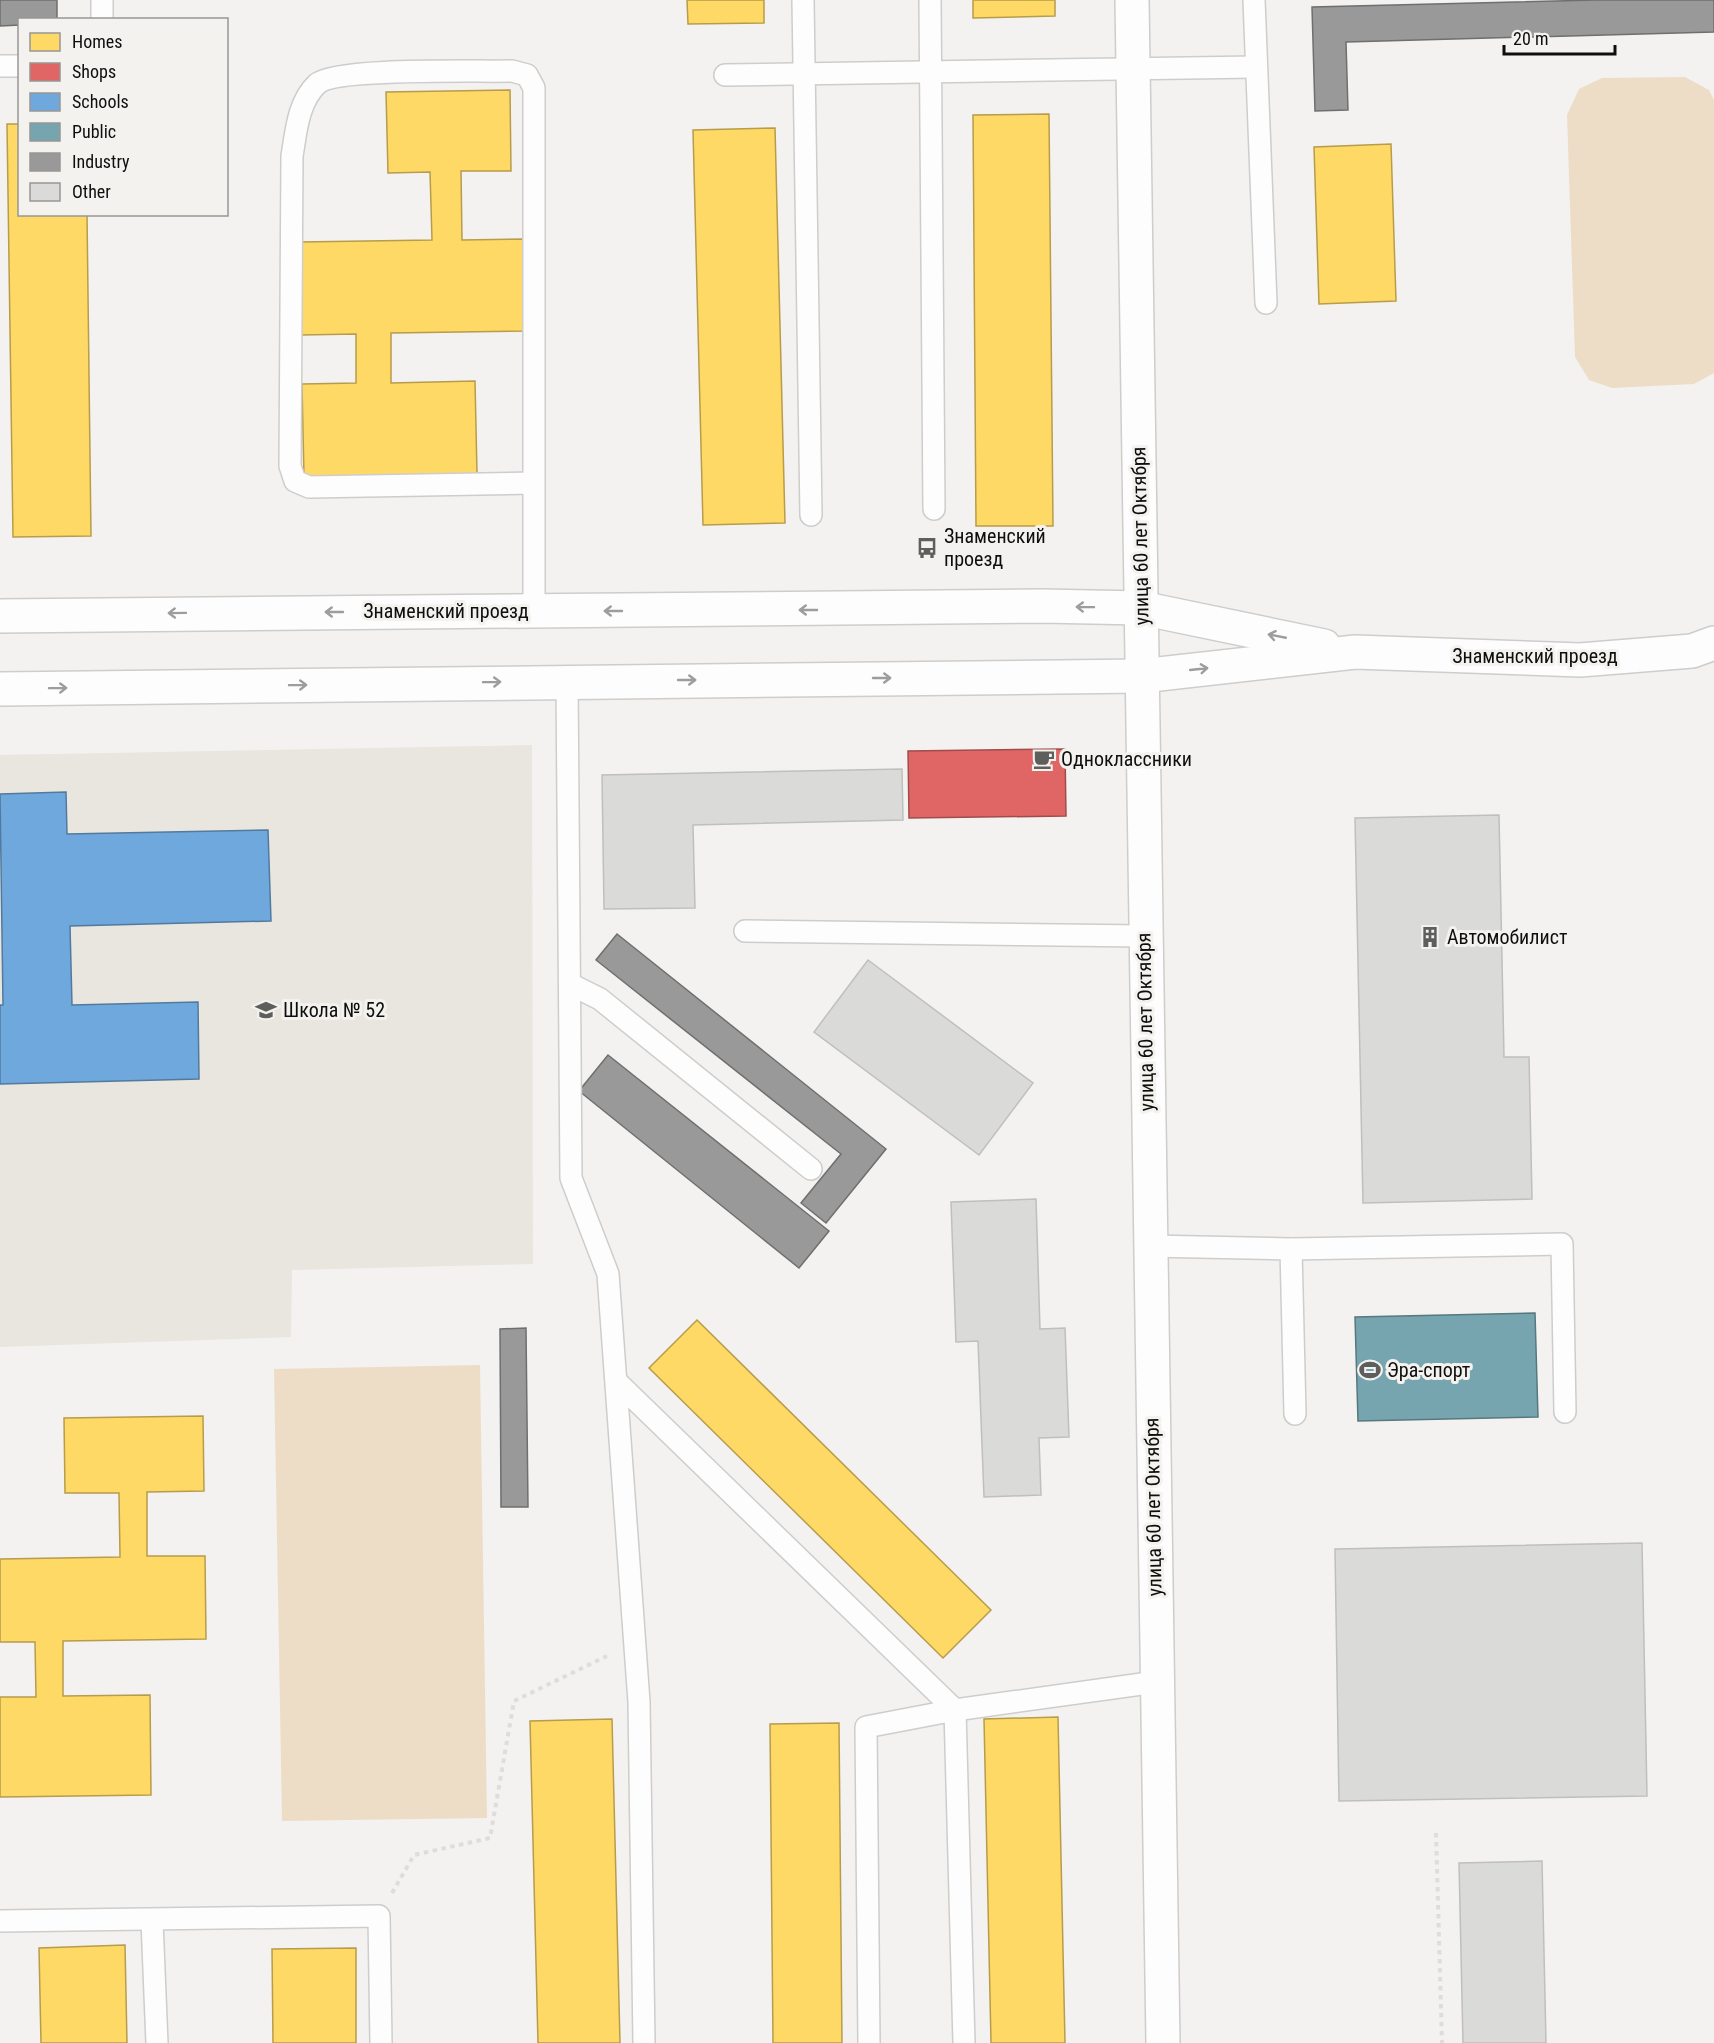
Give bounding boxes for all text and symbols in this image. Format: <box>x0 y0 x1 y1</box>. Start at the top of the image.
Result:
legend <box>18 18 228 216</box>
scale bar <box>1504 18 1615 56</box>
text: 20 m <box>1513 28 1548 49</box>
text: Homes <box>72 31 122 52</box>
text: Shops <box>72 61 116 82</box>
text: Schools <box>72 91 129 112</box>
text: Public <box>72 121 116 142</box>
text: Industry <box>72 151 130 172</box>
text: Other <box>72 181 111 202</box>
street label: улица 60 лет Октября <box>1126 446 1154 626</box>
place label: Знаменский проезд <box>944 524 1046 571</box>
bus stop icon: Знаменский проезд <box>915 536 939 560</box>
street label: Знаменский проезд <box>363 599 529 623</box>
one-way arrow <box>1075 602 1095 613</box>
one-way arrow <box>798 604 818 616</box>
one-way arrow <box>603 605 623 617</box>
one-way arrow <box>324 606 344 618</box>
one-way arrow <box>168 607 188 619</box>
one-way arrow <box>1268 630 1287 641</box>
street label: Знаменский проезд <box>1452 644 1618 668</box>
one-way arrow <box>1189 664 1209 675</box>
one-way arrow <box>872 673 892 684</box>
one-way arrow <box>677 674 697 686</box>
one-way arrow <box>482 676 502 688</box>
one-way arrow <box>287 679 307 691</box>
one-way arrow <box>48 683 68 694</box>
cafe icon: Одноклассники <box>1032 747 1056 771</box>
place label: Одноклассники <box>1061 747 1192 771</box>
building icon: Автомобилист <box>1418 925 1442 949</box>
place label: Автомобилист <box>1447 925 1567 949</box>
street label: улица 60 лет Октября <box>1131 932 1159 1112</box>
school or university icon: Школа № 52 <box>254 998 278 1022</box>
place label: Школа № 52 <box>283 998 385 1022</box>
sports icon: Эра-спорт <box>1358 1358 1382 1382</box>
place label: Эра-спорт <box>1387 1358 1470 1382</box>
street label: улица 60 лет Октября <box>1139 1417 1167 1597</box>

